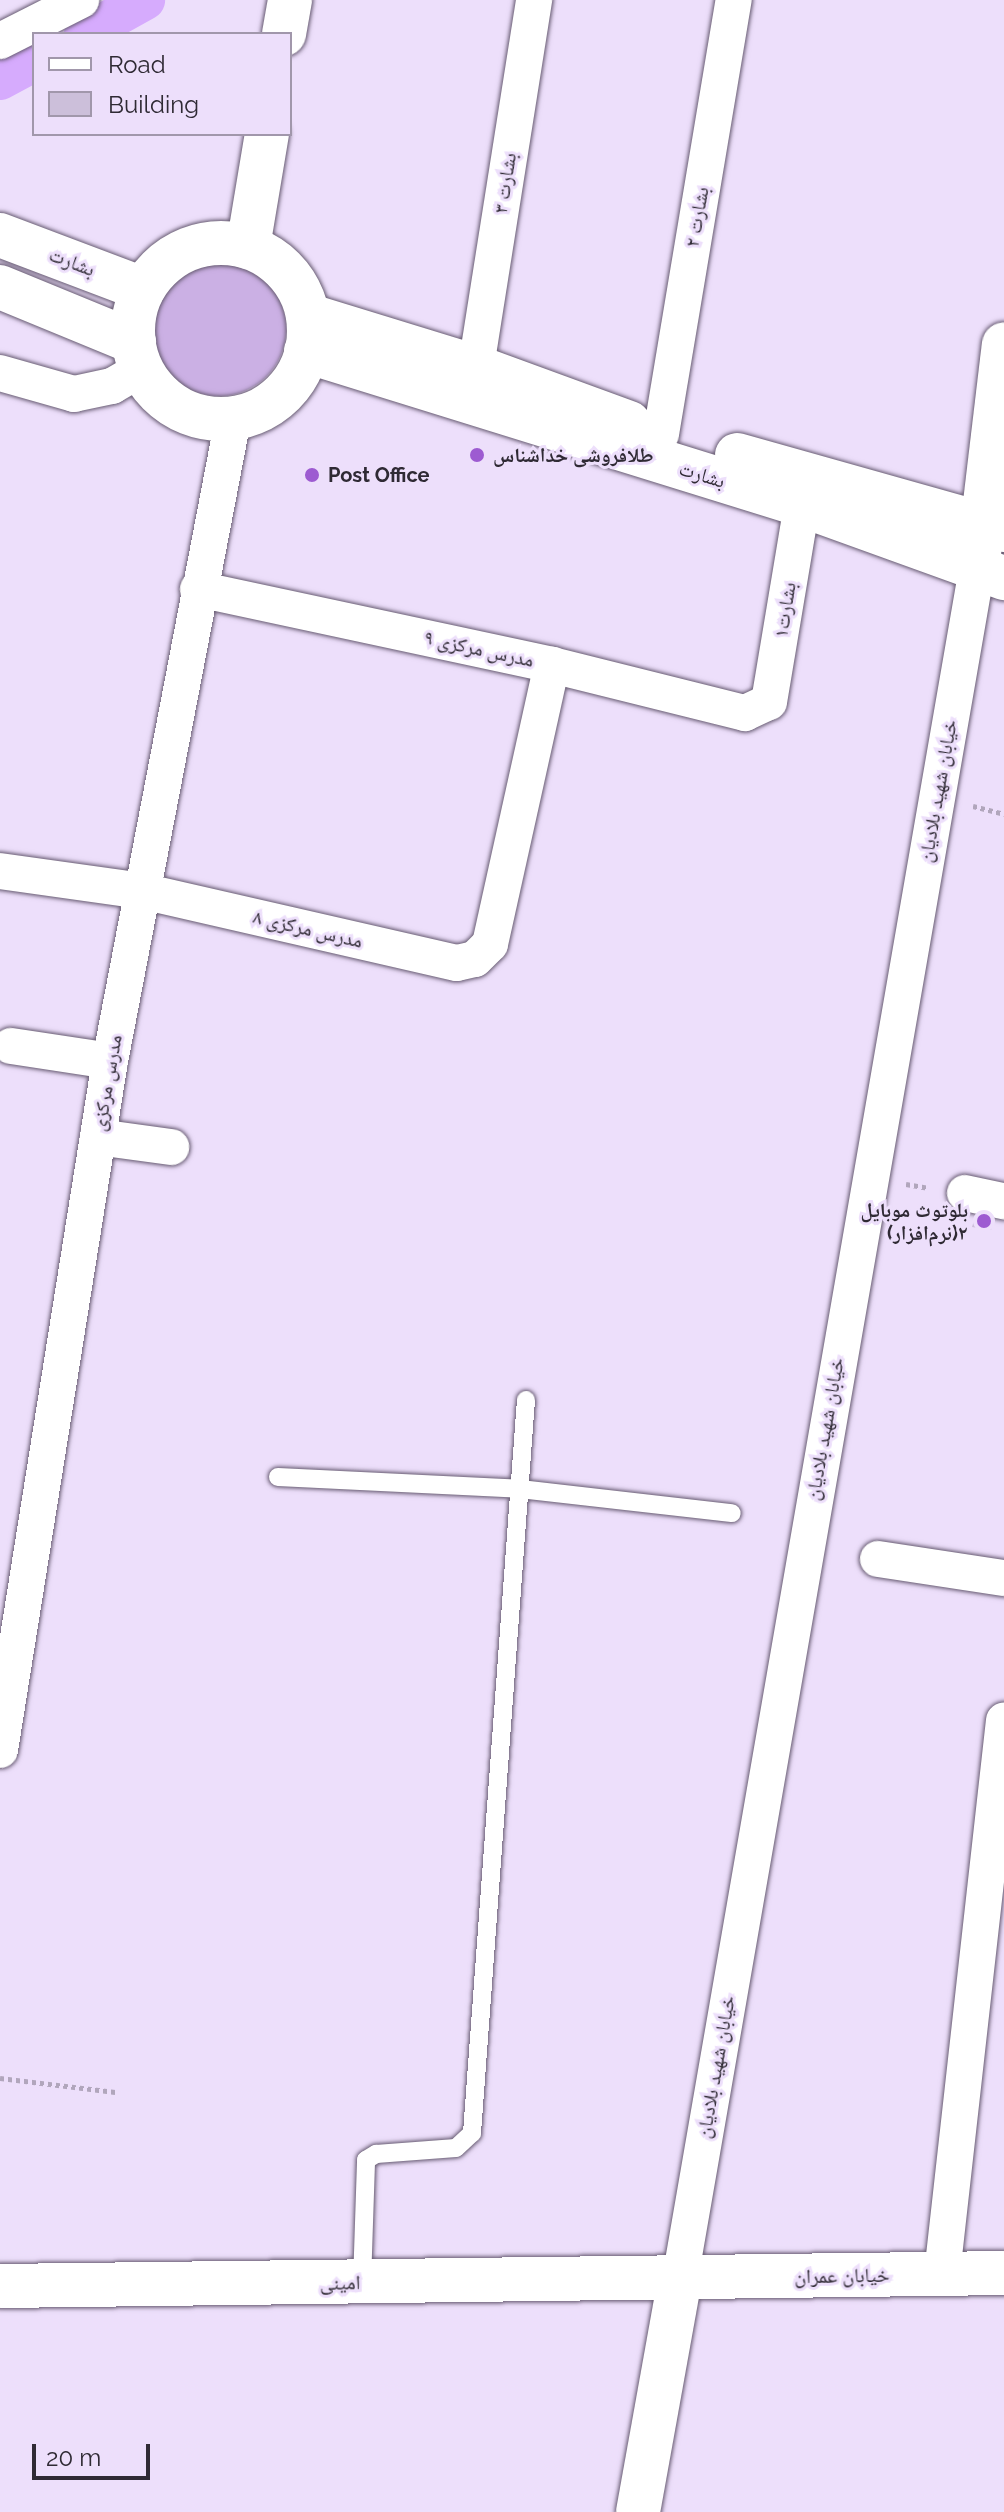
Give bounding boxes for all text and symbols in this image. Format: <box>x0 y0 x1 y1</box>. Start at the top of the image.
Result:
legend <box>32 32 292 136</box>
text: Road <box>108 50 166 79</box>
text: Building <box>108 90 199 119</box>
street label: بشارت ۳ <box>488 151 522 215</box>
street label: بشارت ۲ <box>680 185 714 249</box>
street label: بشارت <box>46 242 98 282</box>
place label: طلافروشی خداشناس <box>493 443 654 467</box>
marker: طلافروشی خداشناس <box>468 446 486 464</box>
street label: بشارت <box>676 457 728 493</box>
place label: Post Office <box>328 463 430 487</box>
marker: Post Office <box>303 466 321 484</box>
street label: بشارت۱ <box>769 580 801 640</box>
street label: مدرس مرکزی ۹ <box>422 626 536 672</box>
street label: خیابان شهید بلادیان <box>914 718 962 864</box>
street label: مدرس مرکزی ۸ <box>251 905 365 953</box>
street label: مدرس مرکزی <box>87 1033 127 1133</box>
place label: بلوتوث موبایل (نرم‌افزار)۲ <box>861 1198 968 1245</box>
marker: بلوتوث موبایل (نرم‌افزار)۲ <box>975 1212 993 1230</box>
street label: خیابان شهید بلادیان <box>801 1356 849 1502</box>
street label: خیابان شهید بلادیان <box>692 1994 740 2140</box>
street label: خیابان عمران <box>794 2263 890 2289</box>
street label: امینی <box>319 2271 361 2295</box>
scale bar <box>36 2428 154 2478</box>
text: 20 m <box>46 2443 101 2472</box>

